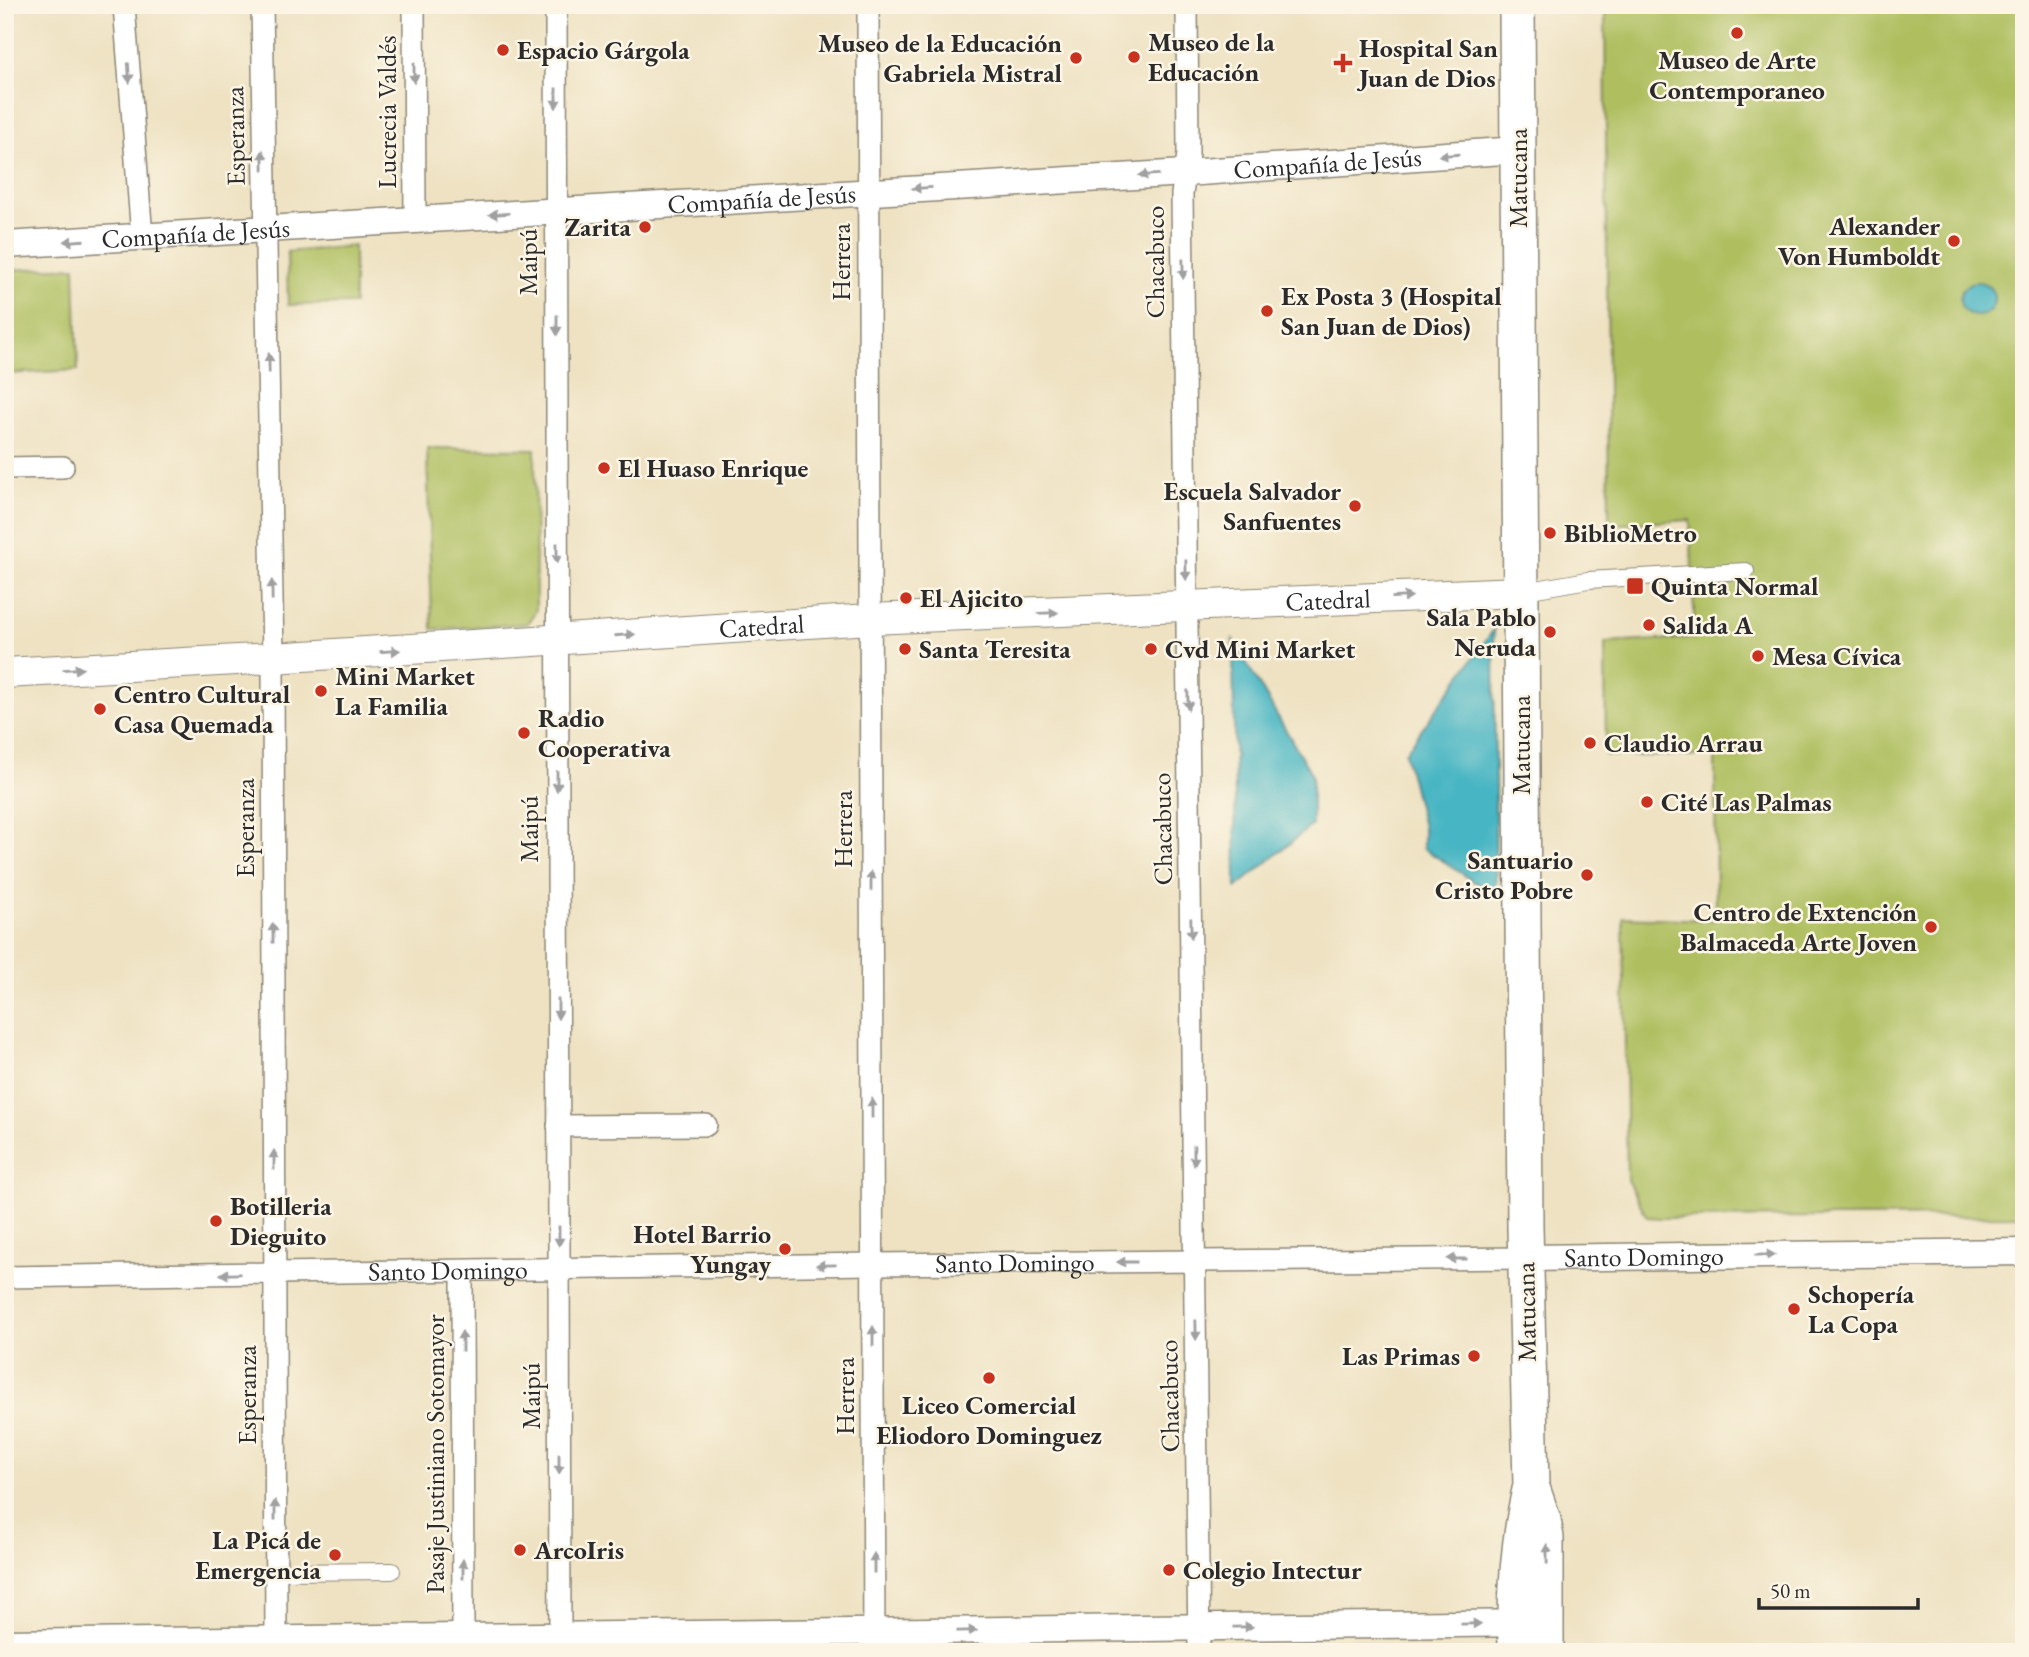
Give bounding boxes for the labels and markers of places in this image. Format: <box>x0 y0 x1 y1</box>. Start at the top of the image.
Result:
place label: Museo de la Educación <box>1148 25 1275 89</box>
marker: Museo de Arte Contemporaneo <box>1729 25 1745 41</box>
place label: Museo de la Educación Gabriela Mistral <box>818 26 1062 90</box>
place label: Hospital San Juan de Dios <box>1356 31 1498 95</box>
place label: Espacio Gárgola <box>517 33 690 67</box>
marker: Espacio Gárgola <box>495 42 511 58</box>
place label: Museo de Arte Contemporaneo <box>1649 43 1825 107</box>
marker: Museo de la Educación <box>1126 49 1142 65</box>
marker: Museo de la Educación Gabriela Mistral <box>1068 50 1084 66</box>
marker: Hospital San Juan de Dios <box>1333 53 1353 73</box>
place label: Alexander Von Humboldt <box>1778 209 1940 273</box>
place label: Zarita <box>565 210 632 244</box>
marker: Zarita <box>637 219 653 235</box>
marker: Alexander Von Humboldt <box>1946 233 1962 249</box>
place label: Ex Posta 3 (Hospital San Juan de Dios) <box>1281 279 1502 343</box>
marker: Ex Posta 3 (Hospital San Juan de Dios) <box>1259 303 1275 319</box>
place label: El Huaso Enrique <box>618 451 809 485</box>
marker: El Huaso Enrique <box>596 460 612 476</box>
place label: Escuela Salvador Sanfuentes <box>1164 474 1341 538</box>
marker: Escuela Salvador Sanfuentes <box>1347 498 1363 514</box>
place label: BiblioMetro <box>1564 516 1697 550</box>
marker: BiblioMetro <box>1542 525 1558 541</box>
place label: Quinta Normal <box>1651 569 1818 603</box>
marker: Quinta Normal <box>1625 576 1645 596</box>
place label: El Ajicito <box>920 581 1023 615</box>
marker: El Ajicito <box>898 590 914 606</box>
place label: Sala Pablo Neruda <box>1427 600 1537 664</box>
place label: Salida A <box>1663 608 1753 642</box>
marker: Salida A <box>1641 617 1657 633</box>
marker: Sala Pablo Neruda <box>1542 624 1558 640</box>
place label: Santa Teresita <box>919 632 1071 666</box>
place label: Cvd Mini Market <box>1165 632 1356 666</box>
place label: Mesa Cívica <box>1772 639 1902 673</box>
marker: Santa Teresita <box>897 641 913 657</box>
marker: Cvd Mini Market <box>1143 641 1159 657</box>
marker: Mesa Cívica <box>1750 648 1766 664</box>
place label: Mini Market La Familia <box>335 659 475 723</box>
place label: Centro Cultural Casa Quemada <box>114 677 290 741</box>
marker: Mini Market La Familia <box>313 683 329 699</box>
marker: Centro Cultural Casa Quemada <box>92 701 108 717</box>
place label: Radio Cooperativa <box>538 701 671 765</box>
marker: Radio Cooperativa <box>516 725 532 741</box>
place label: Claudio Arrau <box>1604 726 1763 760</box>
marker: Claudio Arrau <box>1582 735 1598 751</box>
place label: Cité Las Palmas <box>1661 785 1832 819</box>
marker: Cité Las Palmas <box>1639 794 1655 810</box>
place label: Santuario Cristo Pobre <box>1435 843 1573 907</box>
marker: Santuario Cristo Pobre <box>1579 867 1595 883</box>
place label: Centro de Extención Balmaceda Arte Joven <box>1680 895 1917 959</box>
marker: Centro de Extención Balmaceda Arte Joven <box>1923 919 1939 935</box>
place label: Botilleria Dieguito <box>230 1189 332 1253</box>
marker: Botilleria Dieguito <box>208 1213 224 1229</box>
place label: Hotel Barrio Yungay <box>633 1217 771 1281</box>
marker: Hotel Barrio Yungay <box>777 1241 793 1257</box>
place label: Schopería La Copa <box>1808 1277 1915 1341</box>
marker: Schopería La Copa <box>1786 1301 1802 1317</box>
place label: Las Primas <box>1342 1339 1460 1373</box>
marker: Las Primas <box>1466 1348 1482 1364</box>
marker: Liceo Comercial Eliodoro Dominguez <box>981 1370 997 1386</box>
place label: Liceo Comercial Eliodoro Dominguez <box>876 1388 1102 1452</box>
place label: La Picá de Emergencia <box>195 1523 322 1587</box>
place label: ArcoIris <box>533 1533 624 1567</box>
marker: ArcoIris <box>512 1542 528 1558</box>
marker: La Picá de Emergencia <box>327 1547 343 1563</box>
place label: Colegio Intectur <box>1183 1553 1362 1587</box>
marker: Colegio Intectur <box>1161 1562 1177 1578</box>

